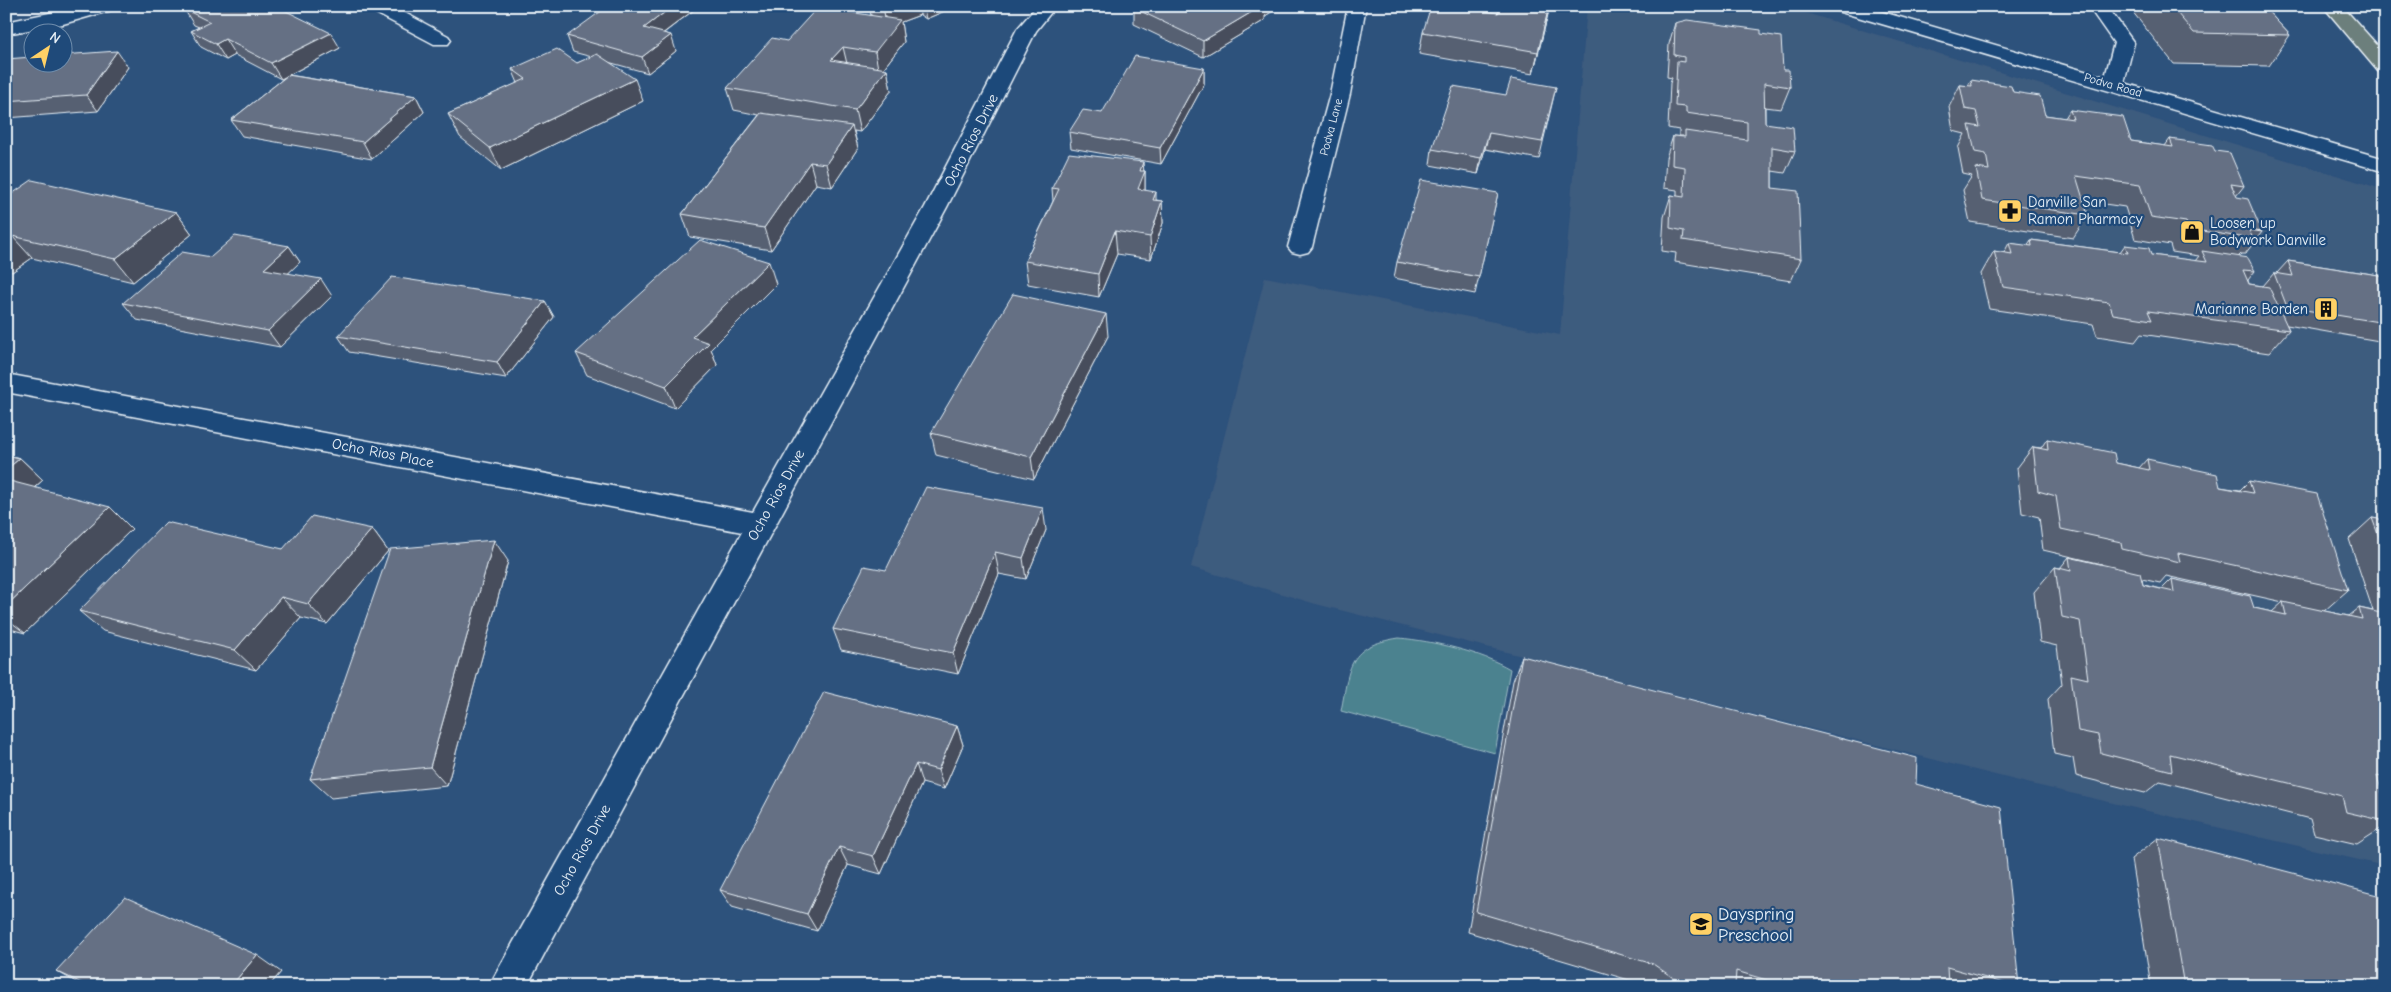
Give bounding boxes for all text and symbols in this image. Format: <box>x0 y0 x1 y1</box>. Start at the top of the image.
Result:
north arrow <box>22 22 72 72</box>
text: N <box>47 28 64 47</box>
street label: Podva Road <box>2082 70 2144 100</box>
street label: Ocho Rios Drive <box>940 90 1002 189</box>
street label: Podva Lane <box>1317 97 1345 157</box>
place label: Danville San Ramon Pharmacy <box>2028 193 2143 228</box>
pharmacy icon: Danville San Ramon Pharmacy <box>1997 198 2023 224</box>
place label: Loosen up Bodywork Danville <box>2210 214 2326 249</box>
shop icon: Loosen up Bodywork Danville <box>2179 219 2205 245</box>
building icon: Marianne Borden <box>2313 296 2339 322</box>
place label: Marianne Borden <box>2195 300 2308 318</box>
street label: Ocho Rios Place <box>330 434 436 472</box>
street label: Ocho Rios Drive <box>744 446 809 544</box>
street label: Ocho Rios Drive <box>550 801 615 899</box>
place label: Dayspring Preschool <box>1718 904 1794 946</box>
school or university icon: Dayspring Preschool <box>1688 911 1714 937</box>

